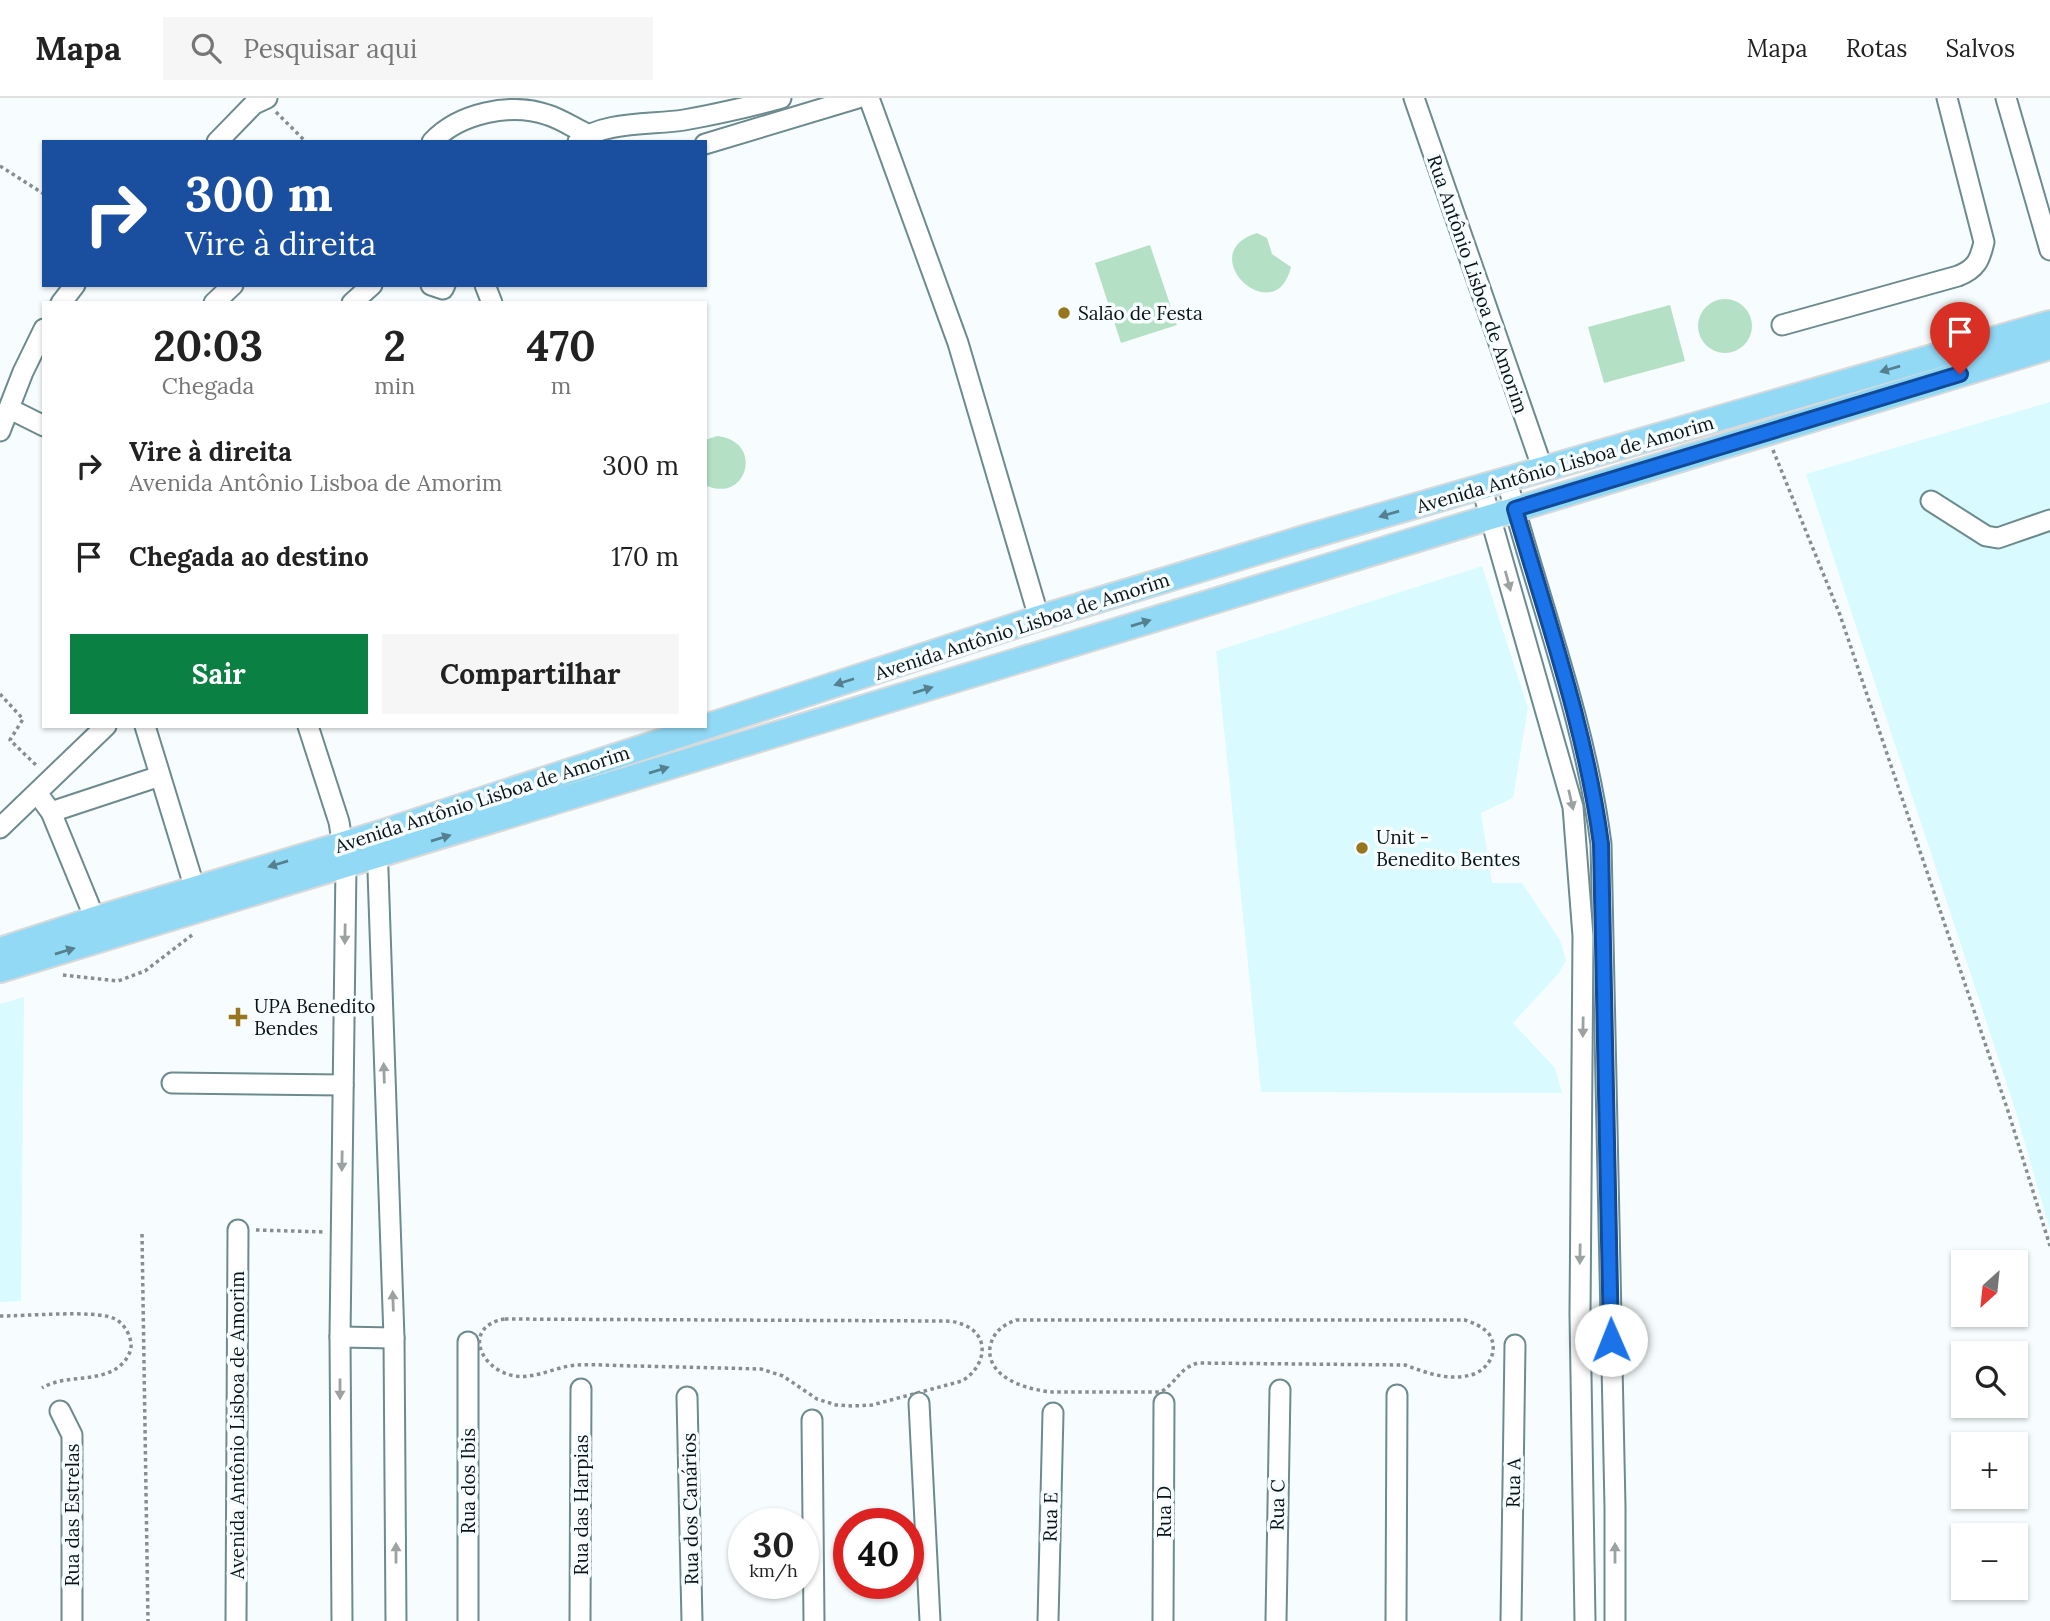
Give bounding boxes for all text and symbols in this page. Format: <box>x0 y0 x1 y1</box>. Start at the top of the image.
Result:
search box <box>163 17 653 80</box>
text: Mapa <box>35 27 121 69</box>
icon: search <box>187 29 225 67</box>
text: Pesquisar aqui <box>243 32 417 65</box>
text: Mapa <box>1747 33 1808 64</box>
text: Rotas <box>1846 33 1907 64</box>
text: Salvos <box>1945 33 2015 64</box>
street label: Rua Antônio Lisboa de Amorim <box>1422 151 1534 417</box>
text: 300 m <box>185 162 333 224</box>
icon: right <box>70 168 161 259</box>
text: Vire à direita <box>185 223 376 264</box>
place label: Salão de Festa <box>1078 301 1203 325</box>
pin <box>1930 302 1990 374</box>
marker: Salão de Festa <box>1056 305 1072 321</box>
icon: arrive <box>1941 313 1979 351</box>
text: 20:03 <box>153 319 263 373</box>
text: 2 <box>384 319 406 373</box>
text: 470 <box>526 319 596 373</box>
one-way arrow <box>1880 365 1901 375</box>
text: Chegada <box>162 371 254 400</box>
text: min <box>374 371 415 400</box>
text: m <box>551 371 571 400</box>
street label: Avenida Antônio Lisboa de Amorim <box>1413 410 1717 518</box>
text: Vire à direita <box>129 435 292 468</box>
icon: right <box>70 447 108 485</box>
text: 300 m <box>602 449 679 482</box>
text: Avenida Antônio Lisboa de Amorim <box>129 468 502 497</box>
one-way arrow <box>1378 509 1400 520</box>
icon: arrive <box>70 538 108 576</box>
text: Chegada ao destino <box>129 540 369 573</box>
text: 170 m <box>611 540 679 573</box>
street label: Avenida Antônio Lisboa de Amorim <box>871 567 1172 685</box>
one-way arrow <box>1503 570 1514 592</box>
one-way arrow <box>1130 617 1151 627</box>
button: Sair <box>70 634 368 714</box>
button: Compartilhar <box>382 634 679 714</box>
one-way arrow <box>834 677 855 688</box>
one-way arrow <box>913 684 934 695</box>
street label: Avenida Antônio Lisboa de Amorim <box>331 740 632 858</box>
one-way arrow <box>648 765 669 775</box>
one-way arrow <box>1565 789 1576 811</box>
place label: Unit - Benedito Bentes <box>1376 825 1520 871</box>
one-way arrow <box>431 832 452 842</box>
marker: Unit - Benedito Bentes <box>1354 840 1370 856</box>
one-way arrow <box>267 859 288 870</box>
one-way arrow <box>339 923 351 945</box>
one-way arrow <box>55 945 76 955</box>
place label: UPA Benedito Bendes <box>254 994 375 1040</box>
marker: UPA Benedito Bendes <box>228 1007 248 1027</box>
one-way arrow <box>1577 1016 1589 1038</box>
one-way arrow <box>379 1062 390 1084</box>
one-way arrow <box>336 1150 348 1172</box>
one-way arrow <box>1575 1243 1586 1265</box>
north arrow <box>1951 1250 2028 1326</box>
map controls <box>1951 1250 2028 1600</box>
street label: Avenida Antônio Lisboa de Amorim <box>225 1271 249 1580</box>
one-way arrow <box>387 1290 398 1312</box>
position arrow <box>1574 1303 1648 1377</box>
button: search <box>1951 1341 2028 1418</box>
one-way arrow <box>334 1378 346 1400</box>
street label: Rua dos Ibis <box>456 1428 480 1534</box>
street label: Rua dos Canários <box>677 1432 703 1585</box>
button: + <box>1951 1432 2028 1509</box>
street label: Rua das Harpias <box>569 1434 593 1576</box>
street label: Rua das Estrelas <box>60 1443 84 1587</box>
street label: Rua A <box>1501 1457 1525 1508</box>
street label: Rua C <box>1265 1479 1289 1531</box>
street label: Rua D <box>1152 1486 1176 1538</box>
street label: Rua E <box>1038 1492 1062 1542</box>
speed limit sign: 40 <box>833 1508 924 1599</box>
text: 30 <box>753 1522 794 1567</box>
button: − <box>1951 1523 2028 1600</box>
one-way arrow <box>390 1542 402 1564</box>
one-way arrow <box>1609 1542 1621 1564</box>
text: km/h <box>749 1559 798 1582</box>

